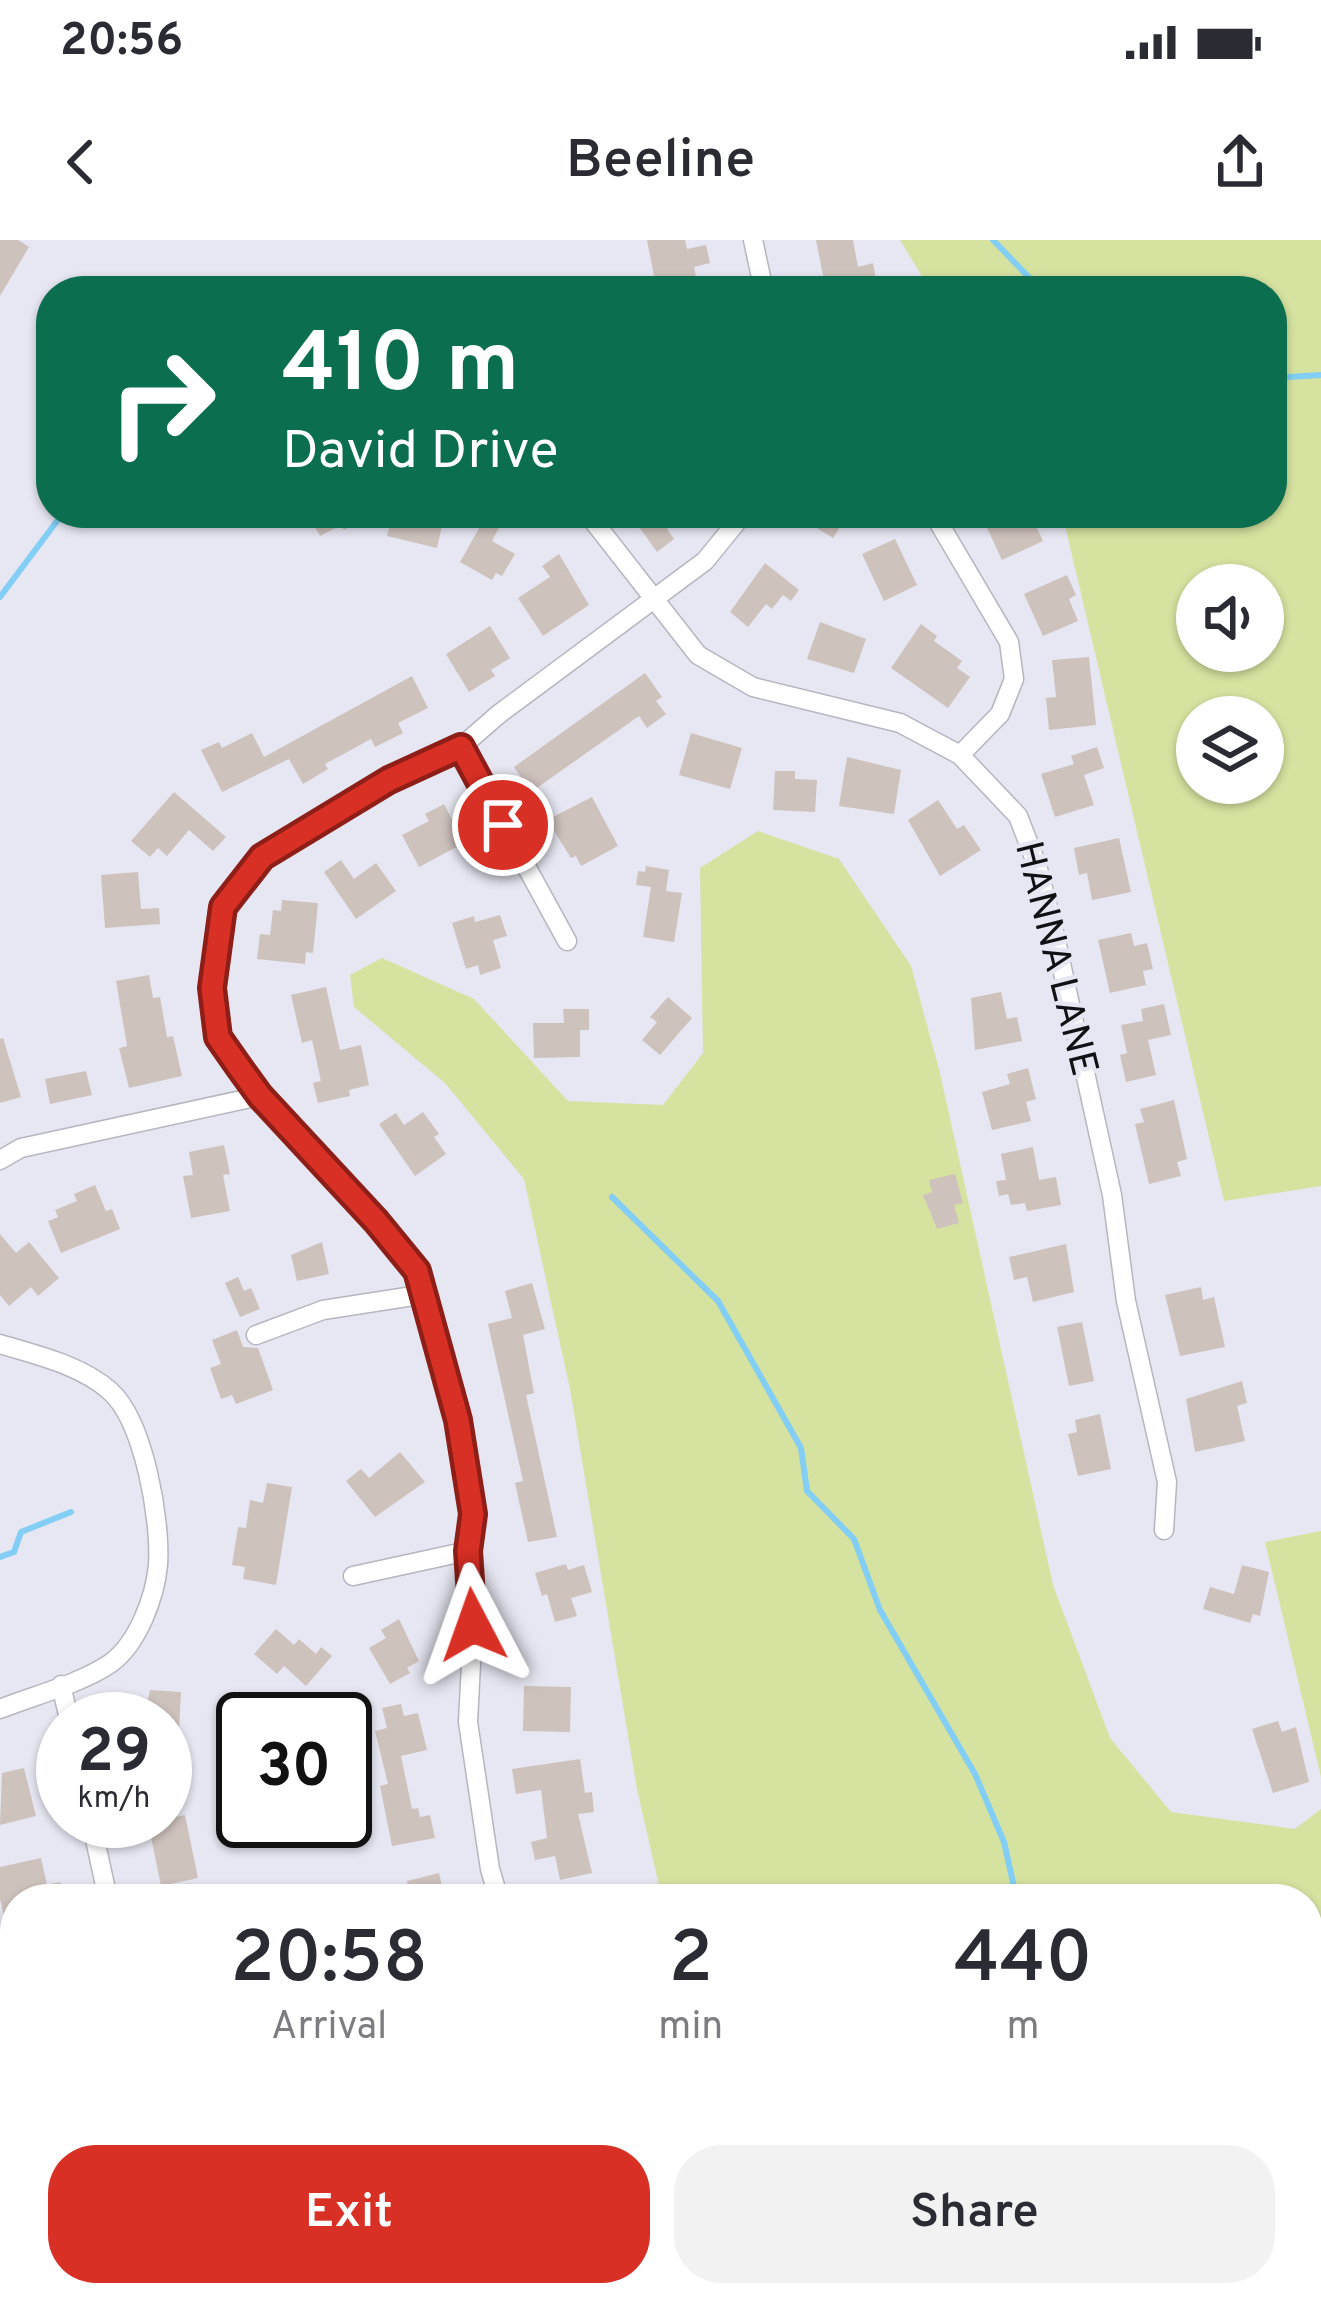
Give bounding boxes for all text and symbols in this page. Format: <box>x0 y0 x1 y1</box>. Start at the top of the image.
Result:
text: 20:56 <box>60 14 183 71</box>
text: Beeline <box>566 128 755 197</box>
icon: back <box>48 129 114 195</box>
icon: share <box>1207 129 1273 195</box>
text: 410 m <box>282 315 519 421</box>
icon: right <box>84 324 240 480</box>
text: David Drive <box>282 419 558 488</box>
map controls <box>1176 564 1284 804</box>
button: sound <box>1176 564 1284 672</box>
button: layers <box>1176 696 1284 804</box>
pin <box>452 774 554 876</box>
icon: arrive <box>470 792 536 858</box>
street label: HANNA LANE <box>1001 837 1107 1081</box>
position arrow <box>410 1562 536 1688</box>
speed limit sign: 30 <box>216 1692 372 1848</box>
text: 29 <box>77 1717 151 1793</box>
text: km/h <box>78 1781 150 1818</box>
text: 20:58 <box>231 1916 428 2008</box>
text: 2 <box>669 1916 713 2008</box>
text: 440 <box>954 1916 1092 2008</box>
text: Arrival <box>271 2004 387 2053</box>
text: min <box>658 2004 723 2053</box>
text: m <box>1007 2004 1040 2053</box>
button: Exit <box>48 2145 650 2283</box>
button: Share <box>674 2145 1275 2283</box>

